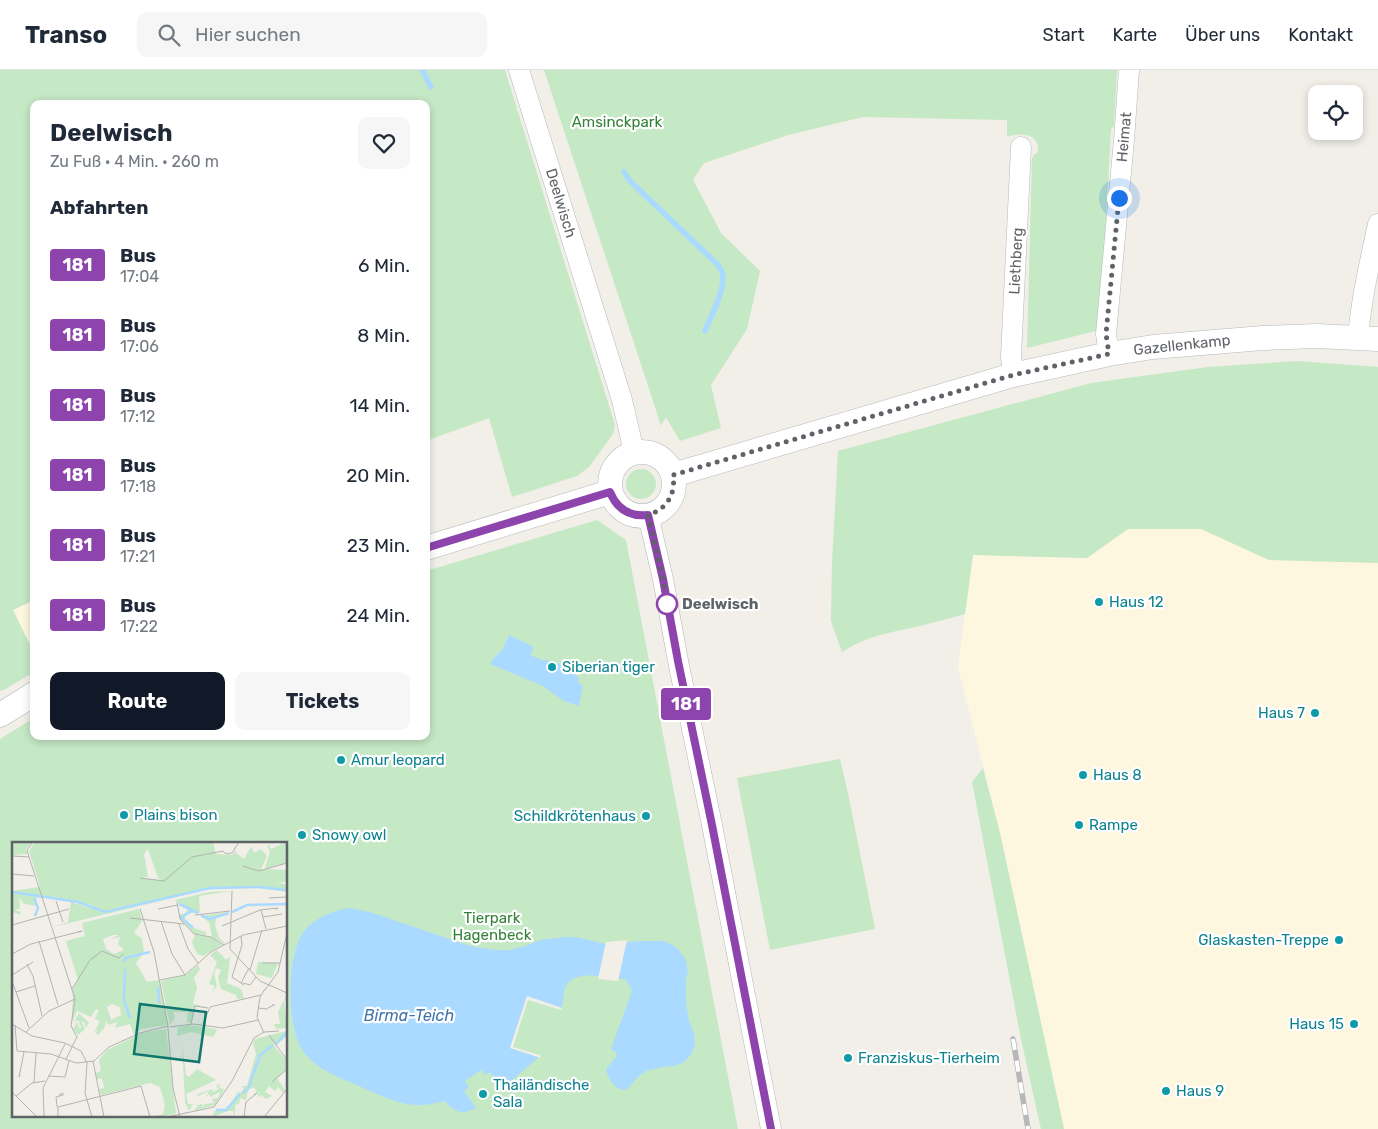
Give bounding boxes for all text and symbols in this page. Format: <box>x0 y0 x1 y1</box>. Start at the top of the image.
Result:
search box <box>137 12 487 57</box>
text: Transo <box>25 21 107 49</box>
icon: search <box>155 21 183 49</box>
text: Hier suchen <box>195 23 301 46</box>
text: Start <box>1042 24 1085 46</box>
text: Karte <box>1113 24 1157 46</box>
text: Über uns <box>1185 24 1260 46</box>
text: Kontakt <box>1288 24 1353 46</box>
map controls <box>1308 85 1363 140</box>
button: locate <box>1308 85 1363 140</box>
street label: Heimat <box>1113 111 1135 163</box>
park label: Amsinckpark <box>572 113 662 131</box>
button: heart <box>358 117 410 169</box>
text: Deelwisch <box>50 119 173 147</box>
text: Zu Fuß · 4 Min. · 260 m <box>50 152 219 171</box>
street label: Deelwisch <box>542 166 580 240</box>
your location <box>1107 186 1132 211</box>
text: Abfahrten <box>50 196 148 219</box>
street label: Liethberg <box>1005 227 1027 295</box>
text: Bus <box>120 244 156 267</box>
text: 181 <box>62 254 93 276</box>
text: 6 Min. <box>358 254 410 277</box>
text: 17:04 <box>120 267 159 286</box>
text: Bus <box>120 314 156 337</box>
text: 181 <box>62 324 93 346</box>
text: 8 Min. <box>357 324 410 347</box>
street label: Gazellenkamp <box>1133 331 1231 359</box>
text: 17:06 <box>120 337 159 356</box>
text: Bus <box>120 384 156 407</box>
text: 181 <box>62 394 93 416</box>
text: 14 Min. <box>349 394 410 417</box>
text: 17:12 <box>120 407 155 426</box>
text: Bus <box>120 454 156 477</box>
text: 181 <box>62 464 93 486</box>
text: 20 Min. <box>346 464 410 487</box>
text: 17:18 <box>120 477 156 496</box>
text: Bus <box>120 524 156 547</box>
text: 181 <box>62 534 93 556</box>
text: 23 Min. <box>347 534 410 557</box>
text: 17:21 <box>120 547 155 566</box>
marker: Deelwisch <box>656 593 678 615</box>
place label: Haus 12 <box>1109 593 1164 611</box>
text: Bus <box>120 594 156 617</box>
place label: Deelwisch <box>682 595 759 613</box>
marker: Haus 12 <box>1093 596 1105 608</box>
text: 181 <box>62 604 93 626</box>
text: 24 Min. <box>347 604 410 627</box>
text: 17:22 <box>120 617 158 636</box>
place label: Siberian tiger <box>562 658 655 676</box>
marker: Siberian tiger <box>546 661 558 673</box>
button: Route <box>50 672 225 730</box>
button: Tickets <box>235 672 410 730</box>
line badge: 181 <box>657 688 715 720</box>
text: 181 <box>671 693 701 715</box>
place label: Haus 7 <box>1258 704 1305 722</box>
marker: Haus 7 <box>1309 707 1321 719</box>
place label: Amur leopard <box>351 751 445 769</box>
marker: Amur leopard <box>335 754 347 766</box>
place label: Haus 8 <box>1093 766 1142 784</box>
marker: Haus 8 <box>1077 769 1089 781</box>
place label: Plains bison <box>134 806 218 824</box>
place label: Schildkrötenhaus <box>514 807 636 825</box>
marker: Plains bison <box>118 809 130 821</box>
marker: Schildkrötenhaus <box>640 810 652 822</box>
place label: Rampe <box>1089 816 1138 834</box>
marker: Rampe <box>1073 819 1085 831</box>
place label: Snowy owl <box>312 826 387 844</box>
marker: Snowy owl <box>296 829 308 841</box>
inset map <box>12 842 288 1116</box>
park label: Tierpark Hagenbeck <box>453 909 532 944</box>
place label: Glaskasten-Treppe <box>1198 931 1329 949</box>
marker: Glaskasten-Treppe <box>1333 934 1345 946</box>
water label: Birma-Teich <box>364 1006 454 1025</box>
place label: Haus 15 <box>1289 1015 1344 1033</box>
marker: Haus 15 <box>1348 1018 1360 1030</box>
place label: Franziskus-Tierheim <box>858 1049 1000 1067</box>
marker: Franziskus-Tierheim <box>842 1052 854 1064</box>
place label: Thailändische Sala <box>493 1076 589 1111</box>
place label: Haus 9 <box>1176 1082 1224 1100</box>
marker: Haus 9 <box>1160 1085 1172 1097</box>
marker: Thailändische Sala <box>477 1088 489 1100</box>

